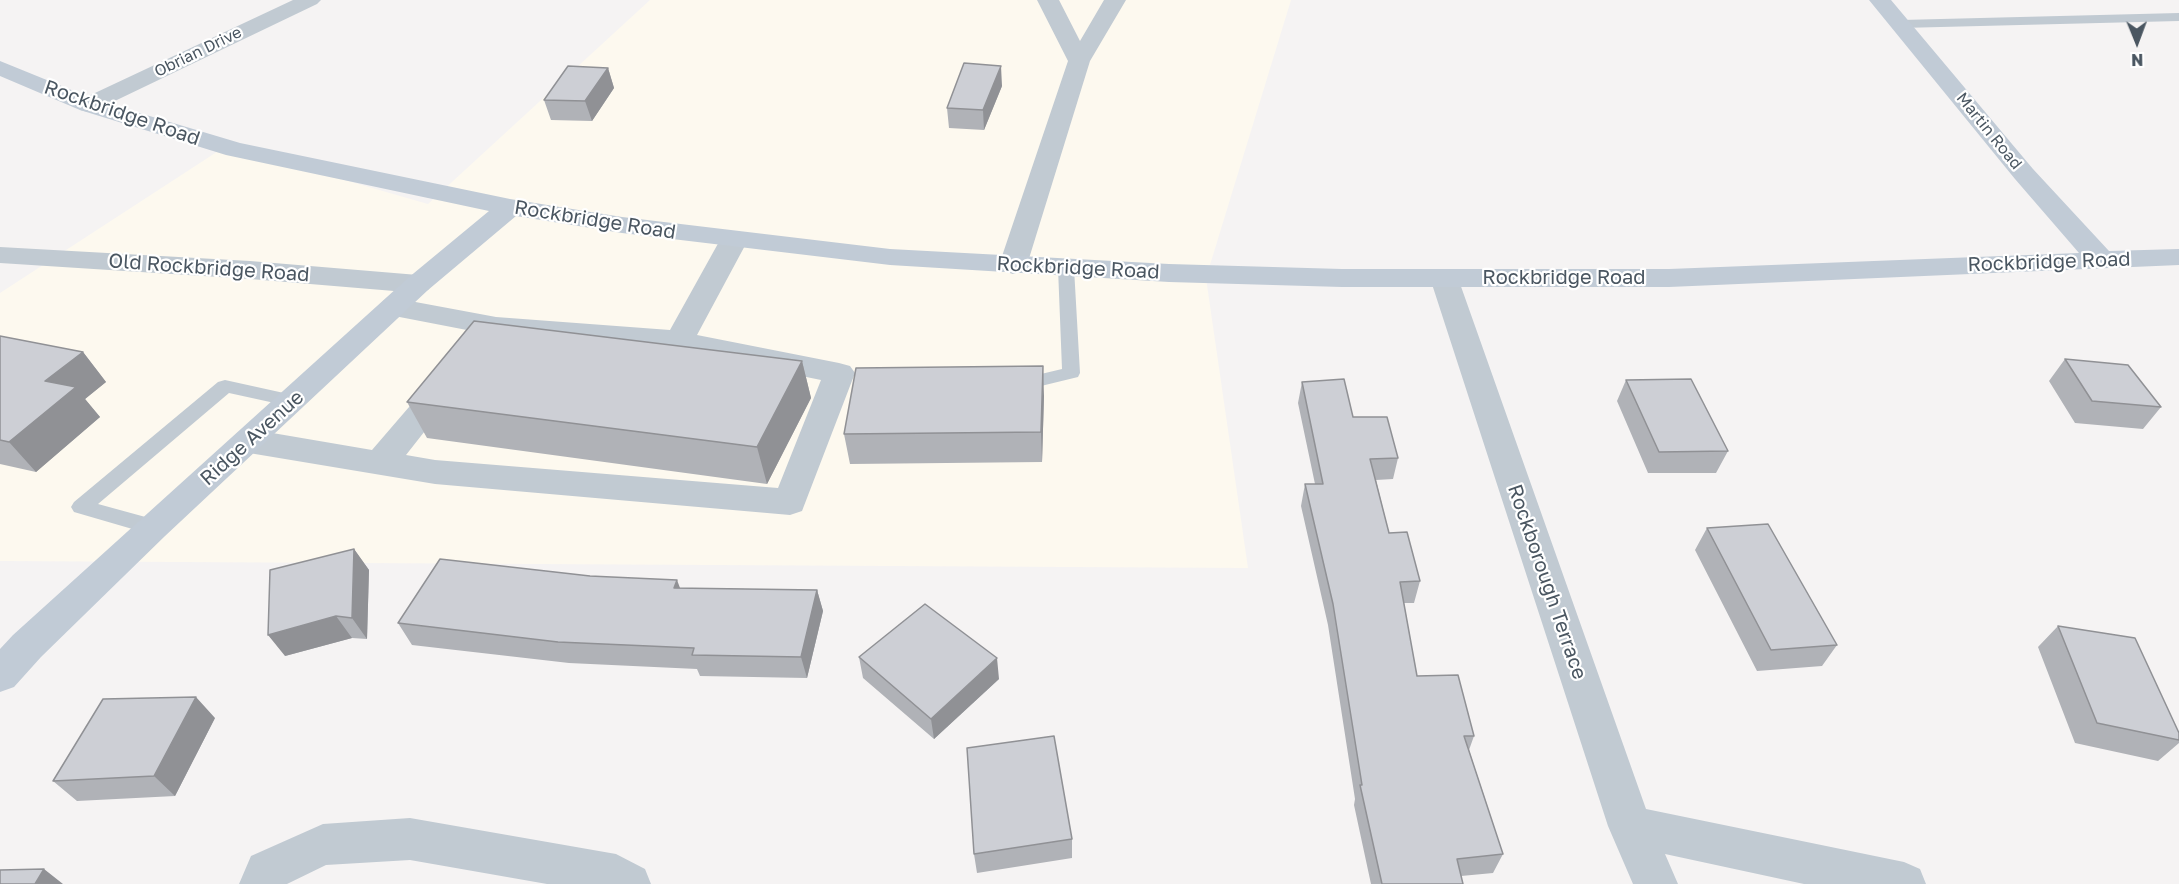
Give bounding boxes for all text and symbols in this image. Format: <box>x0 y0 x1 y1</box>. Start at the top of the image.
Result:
north arrow <box>2107 12 2167 72</box>
street label: Obrian Drive <box>151 23 245 81</box>
text: N <box>2131 50 2144 70</box>
street label: Rockbridge Road <box>41 75 203 151</box>
street label: Martin Road <box>1952 89 2026 173</box>
street label: Rockbridge Road <box>512 195 678 245</box>
street label: Rockbridge Road <box>1967 247 2131 277</box>
street label: Old Rockbridge Road <box>108 249 310 287</box>
street label: Rockbridge Road <box>996 252 1160 284</box>
street label: Rockbridge Road <box>1482 266 1646 290</box>
street label: Ridge Avenue <box>195 385 309 491</box>
street label: Rockborough Terrace <box>1502 481 1592 683</box>

